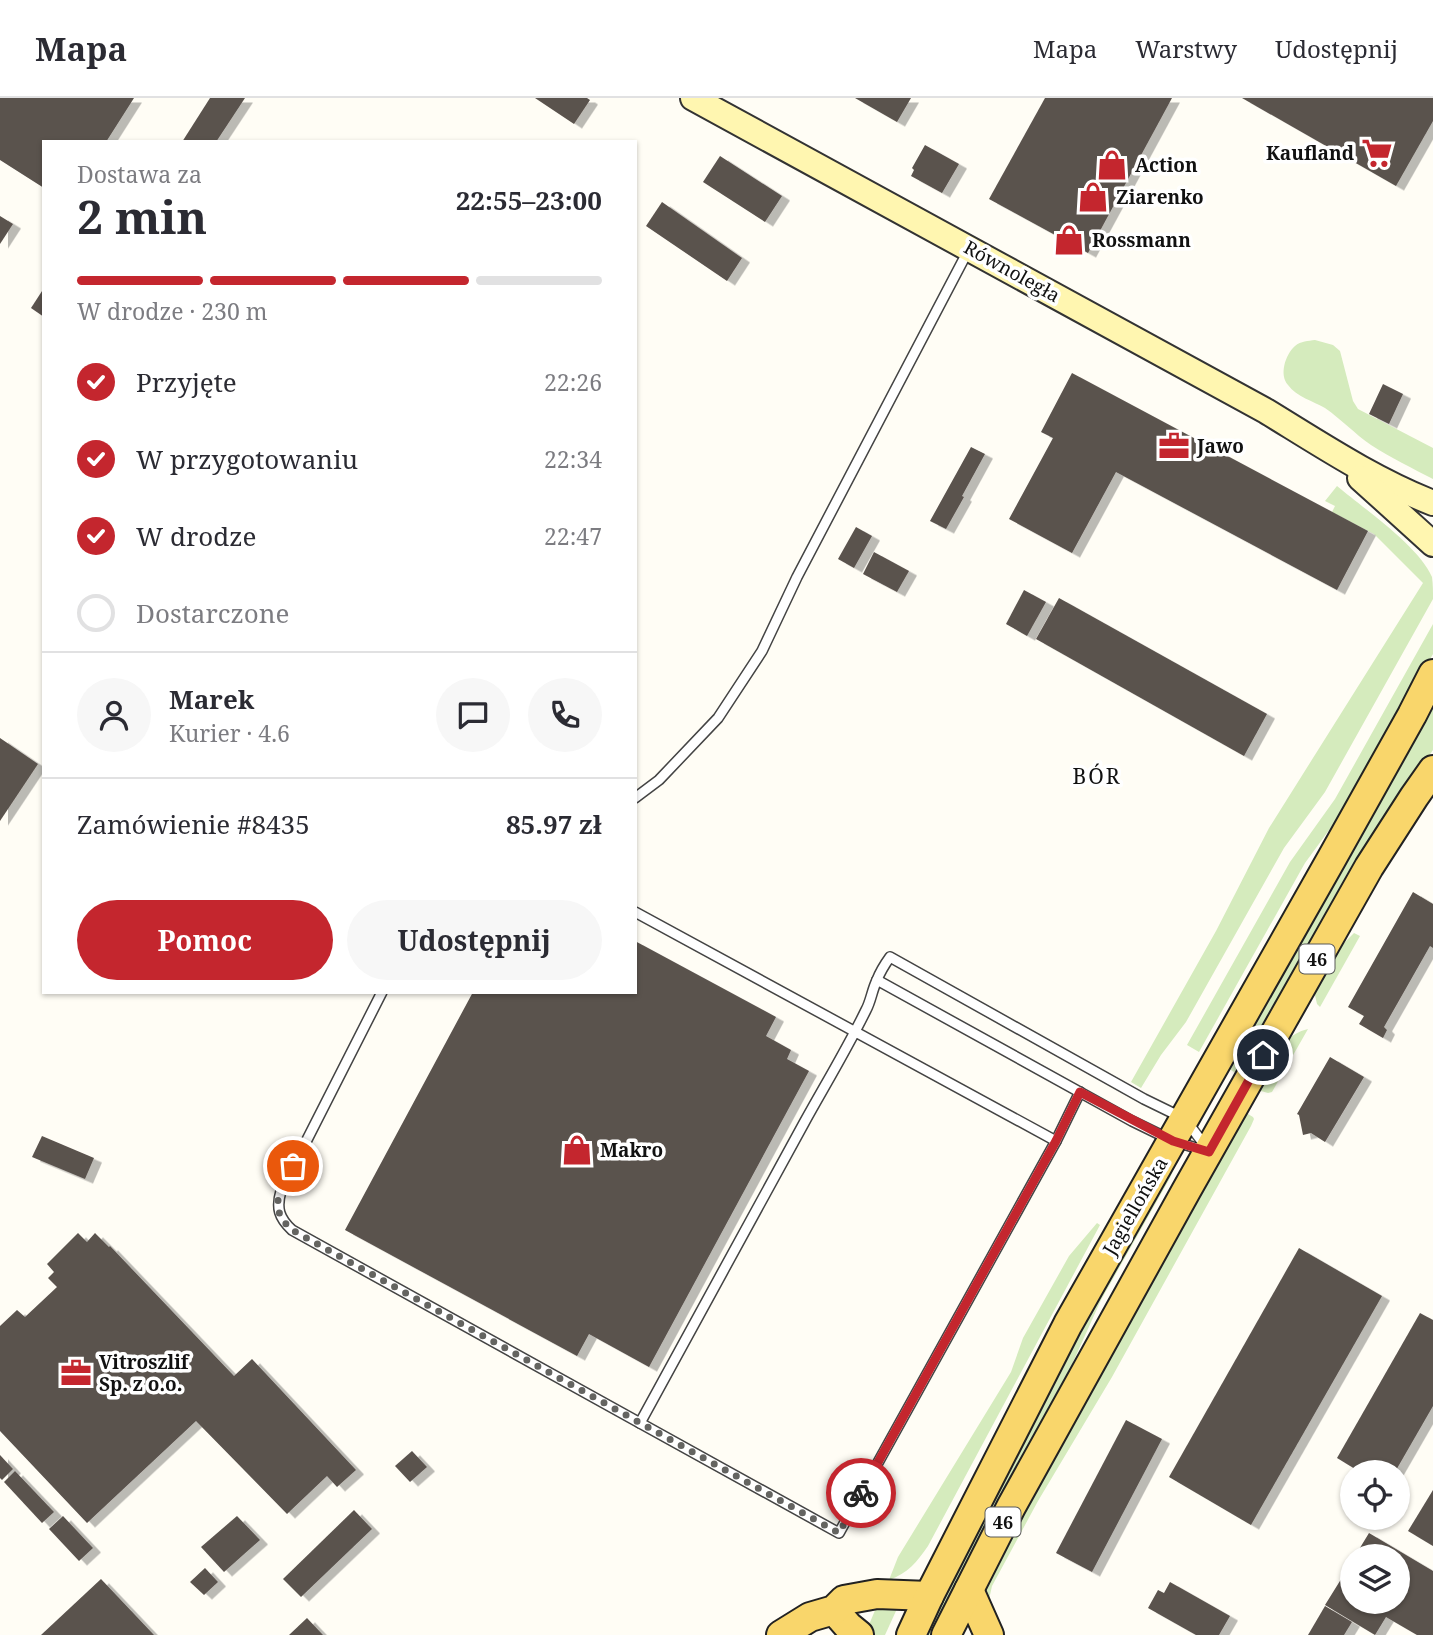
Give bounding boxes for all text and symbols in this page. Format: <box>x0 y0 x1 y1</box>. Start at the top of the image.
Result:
text: Mapa <box>35 26 127 71</box>
text: Mapa <box>1033 32 1097 65</box>
text: Warstwy <box>1135 32 1237 65</box>
text: Udostępnij <box>1275 32 1398 65</box>
supermarket icon: Kaufland <box>1360 136 1394 170</box>
place label: Kaufland <box>1266 140 1355 166</box>
shop icon: Action <box>1095 148 1129 182</box>
place label: Action <box>1135 152 1198 178</box>
text: Dostawa za <box>77 158 202 190</box>
shop icon: Ziarenko <box>1076 180 1110 214</box>
text: 22:55–23:00 <box>456 182 602 218</box>
place label: Ziarenko <box>1116 184 1204 210</box>
text: 2 min <box>77 185 207 247</box>
shop icon: Rossmann <box>1052 223 1086 257</box>
place label: Rossmann <box>1092 227 1191 253</box>
street label: Równoległa <box>959 234 1065 308</box>
text: W drodze · 230 m <box>77 295 267 327</box>
icon: check <box>77 363 115 401</box>
text: Przyjęte <box>136 364 237 400</box>
text: 22:26 <box>544 366 602 398</box>
office icon: Jawo <box>1157 429 1191 463</box>
place label: Jawo <box>1196 433 1244 459</box>
icon: check <box>77 440 115 478</box>
text: W przygotowaniu <box>136 441 358 477</box>
text: 22:34 <box>544 443 602 475</box>
icon: check <box>77 517 115 555</box>
text: W drodze <box>136 518 256 554</box>
text: 22:47 <box>544 520 602 552</box>
text: Dostarczone <box>136 595 289 631</box>
button: person <box>77 678 151 752</box>
button: chat <box>436 678 510 752</box>
button: phone <box>528 678 602 752</box>
text: Marek <box>169 681 254 717</box>
text: Kurier · 4.6 <box>169 717 290 749</box>
district label: BÓR <box>1072 762 1122 790</box>
text: Zamówienie #8435 <box>77 806 310 842</box>
text: 85.97 zł <box>506 806 602 842</box>
button: Pomoc <box>77 900 333 980</box>
button: Udostępnij <box>347 900 602 980</box>
road number: 46 <box>1300 944 1334 974</box>
pin <box>1233 1025 1293 1085</box>
icon: home <box>1244 1036 1282 1074</box>
shop icon: Makro <box>560 1133 594 1167</box>
pin <box>263 1136 323 1196</box>
place label: Makro <box>600 1137 663 1163</box>
icon: bag <box>274 1147 312 1185</box>
street label: Jagiellońska <box>1096 1152 1174 1261</box>
place label: Vitroszlif Sp. z o.o. <box>99 1349 191 1397</box>
office icon: Vitroszlif Sp. z o.o. <box>59 1356 93 1390</box>
courier <box>826 1458 896 1528</box>
map controls <box>1340 1460 1410 1614</box>
button: locate <box>1340 1460 1410 1530</box>
icon: bike <box>842 1474 880 1512</box>
road number: 46 <box>986 1507 1020 1536</box>
button: layers <box>1340 1544 1410 1614</box>

